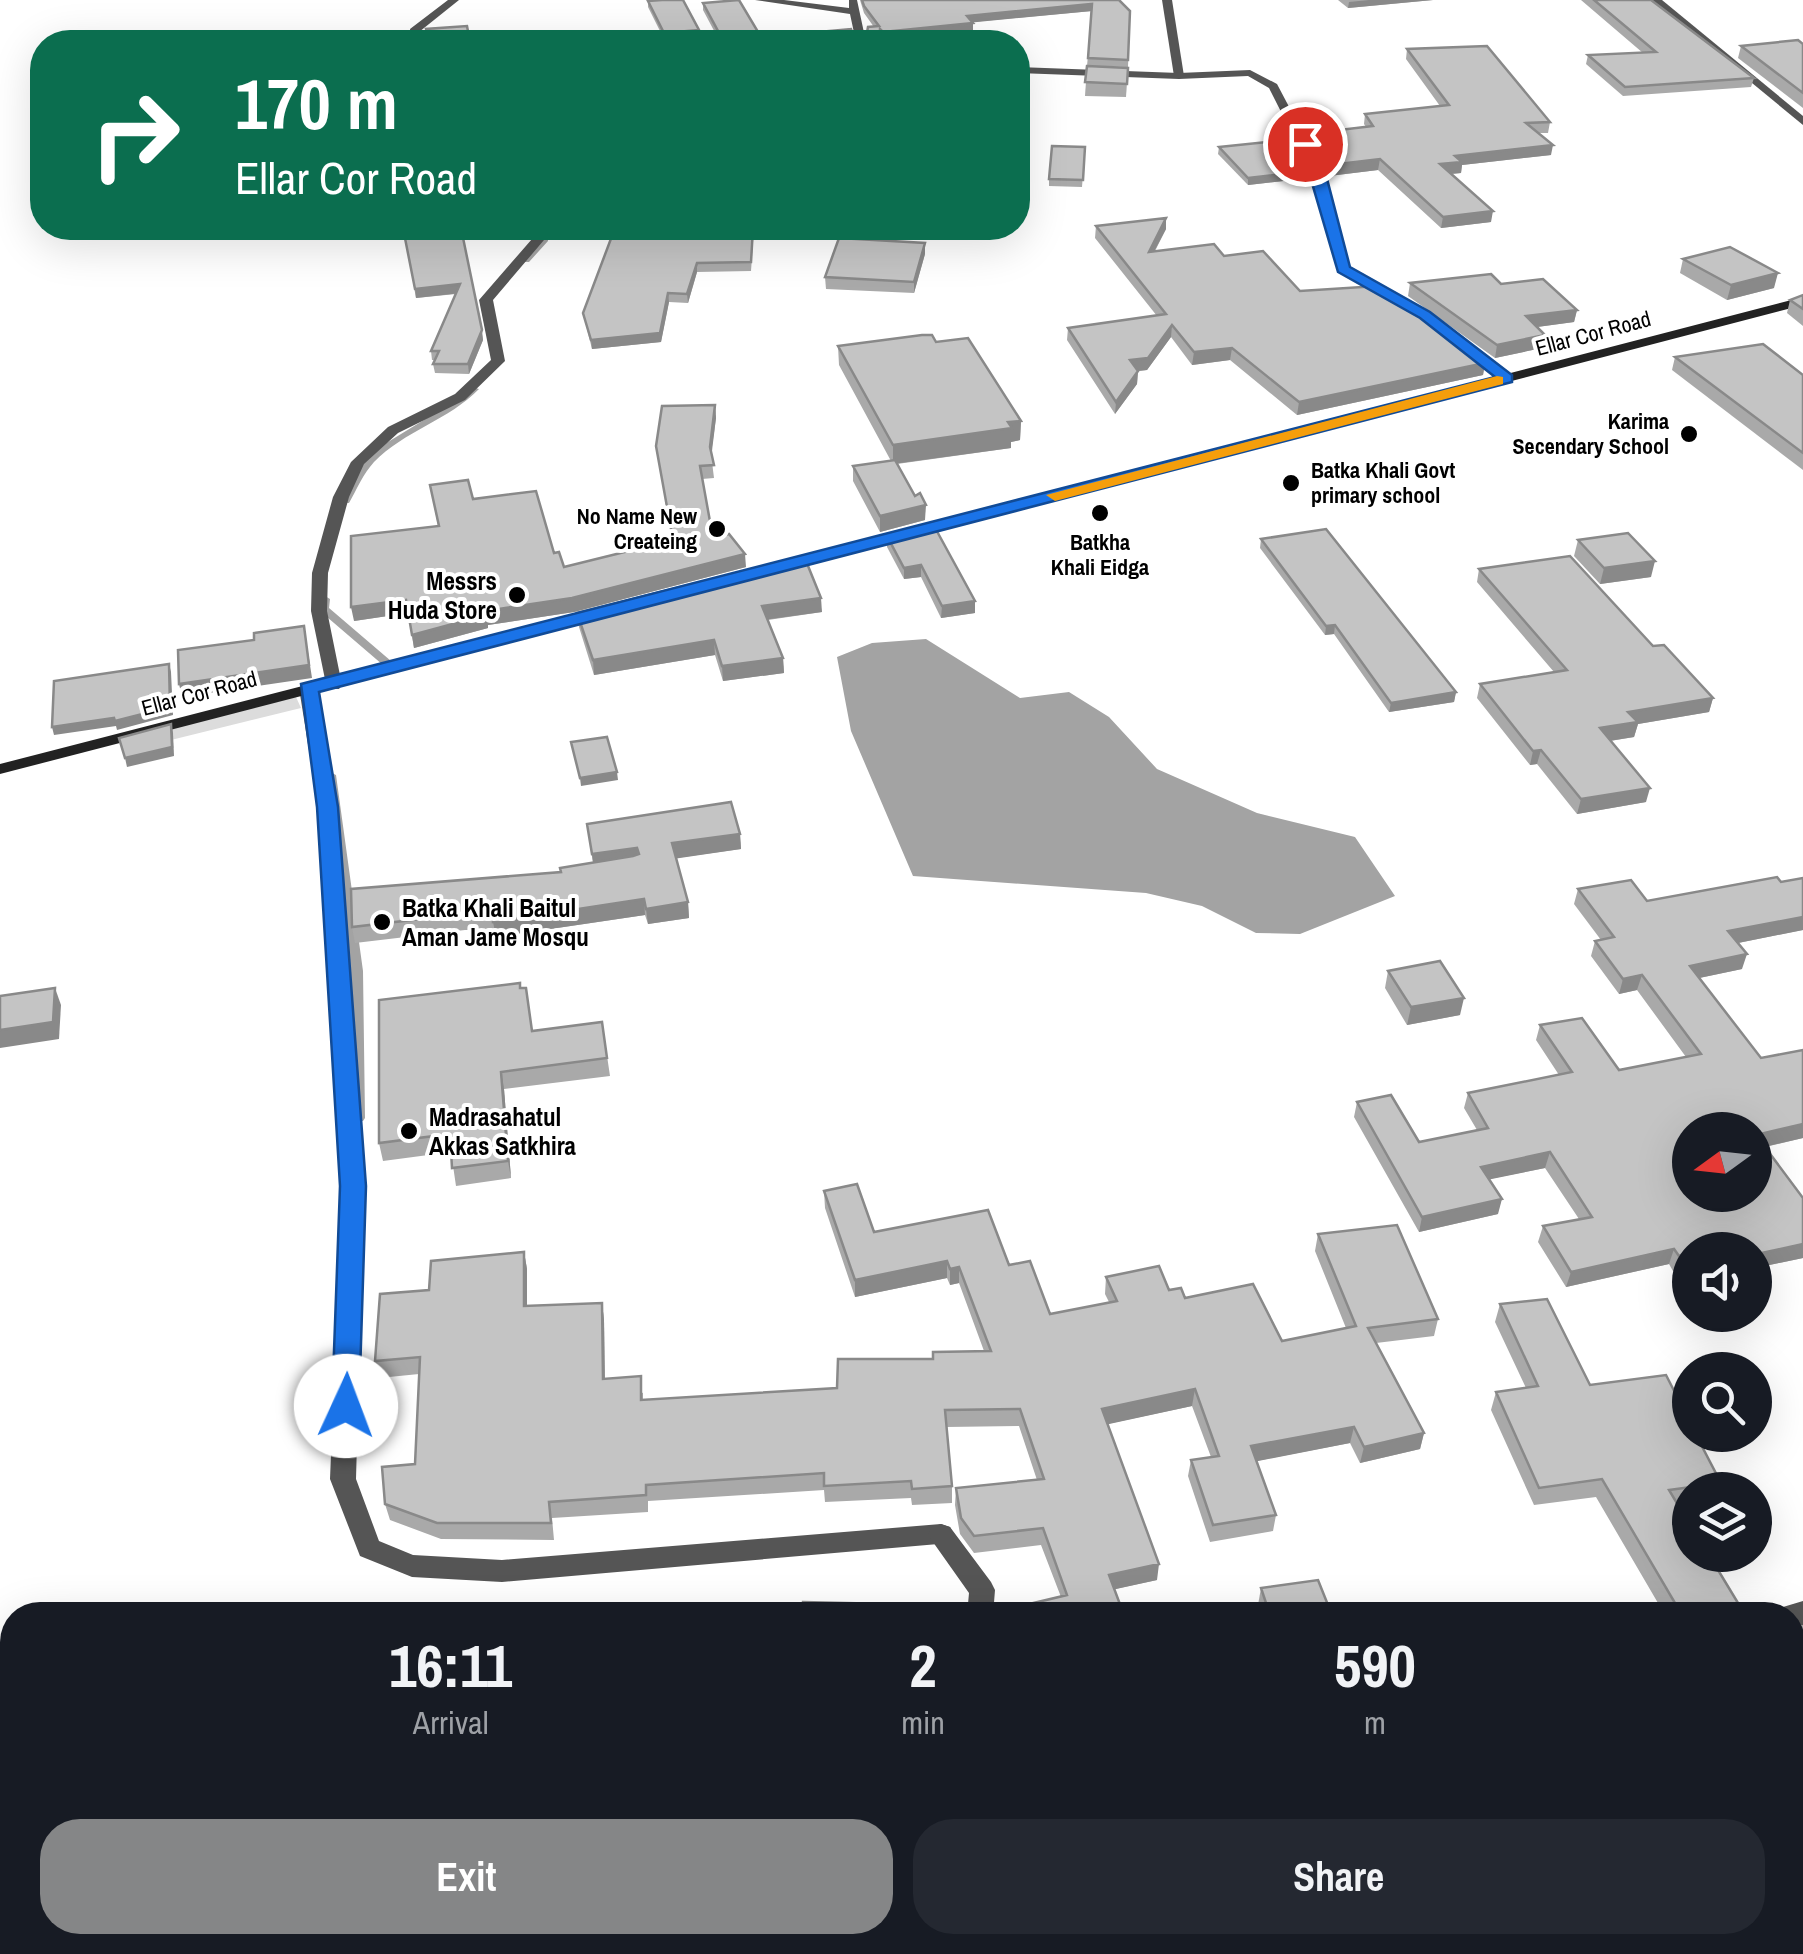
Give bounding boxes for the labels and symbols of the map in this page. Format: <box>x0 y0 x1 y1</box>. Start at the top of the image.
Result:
pin <box>1263 102 1348 187</box>
street label: Ellar Cor Road <box>1532 303 1654 363</box>
place label: Karima Secendary School <box>1513 406 1669 461</box>
marker: Karima Secendary School <box>1678 423 1700 445</box>
place label: Batka Khali Govt primary school <box>1311 455 1455 510</box>
marker: Batka Khali Govt primary school <box>1280 472 1302 494</box>
place label: No Name New Createing <box>577 501 698 556</box>
marker: Batkha Khali Eidga <box>1089 502 1111 524</box>
marker: No Name New Createing <box>706 518 728 540</box>
place label: Batkha Khali Eidga <box>1051 527 1149 582</box>
place label: Messrs Huda Store <box>388 564 497 627</box>
marker: Messrs Huda Store <box>506 584 528 606</box>
street label: Ellar Cor Road <box>138 663 260 723</box>
place label: Batka Khali Baitul Aman Jame Mosqu <box>402 891 589 954</box>
marker: Batka Khali Baitul Aman Jame Mosqu <box>371 911 393 933</box>
place label: Madrasahatul Akkas Satkhira <box>429 1100 577 1163</box>
north arrow <box>1672 1112 1772 1212</box>
marker: Madrasahatul Akkas Satkhira <box>398 1120 420 1142</box>
position arrow <box>294 1354 398 1458</box>

